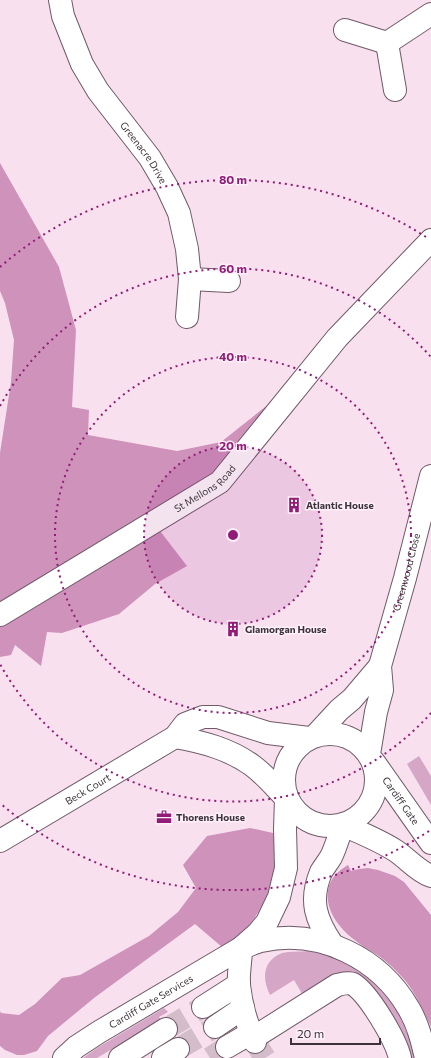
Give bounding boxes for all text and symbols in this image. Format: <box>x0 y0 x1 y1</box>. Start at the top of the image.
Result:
street label: Greenacre Drive <box>118 119 170 185</box>
text: 80 m <box>219 172 247 186</box>
text: 60 m <box>219 261 247 275</box>
text: 40 m <box>219 349 247 363</box>
text: 20 m <box>219 438 247 452</box>
street label: St Mellons Road <box>172 462 238 514</box>
building icon: Atlantic House <box>285 496 303 514</box>
place label: Atlantic House <box>306 499 374 511</box>
centre of rings <box>226 528 240 542</box>
street label: Greenwood Close <box>390 532 422 612</box>
building icon: Glamorgan House <box>224 620 242 638</box>
place label: Glamorgan House <box>245 623 327 635</box>
street label: Beck Court <box>63 771 112 807</box>
street label: Cardiff Gate <box>380 774 422 827</box>
office icon: Thorens House <box>155 808 173 826</box>
place label: Thorens House <box>176 811 245 823</box>
street label: Cardiff Gate Services <box>107 972 195 1031</box>
scale bar <box>291 1020 380 1046</box>
text: 20 m <box>297 1026 324 1040</box>

